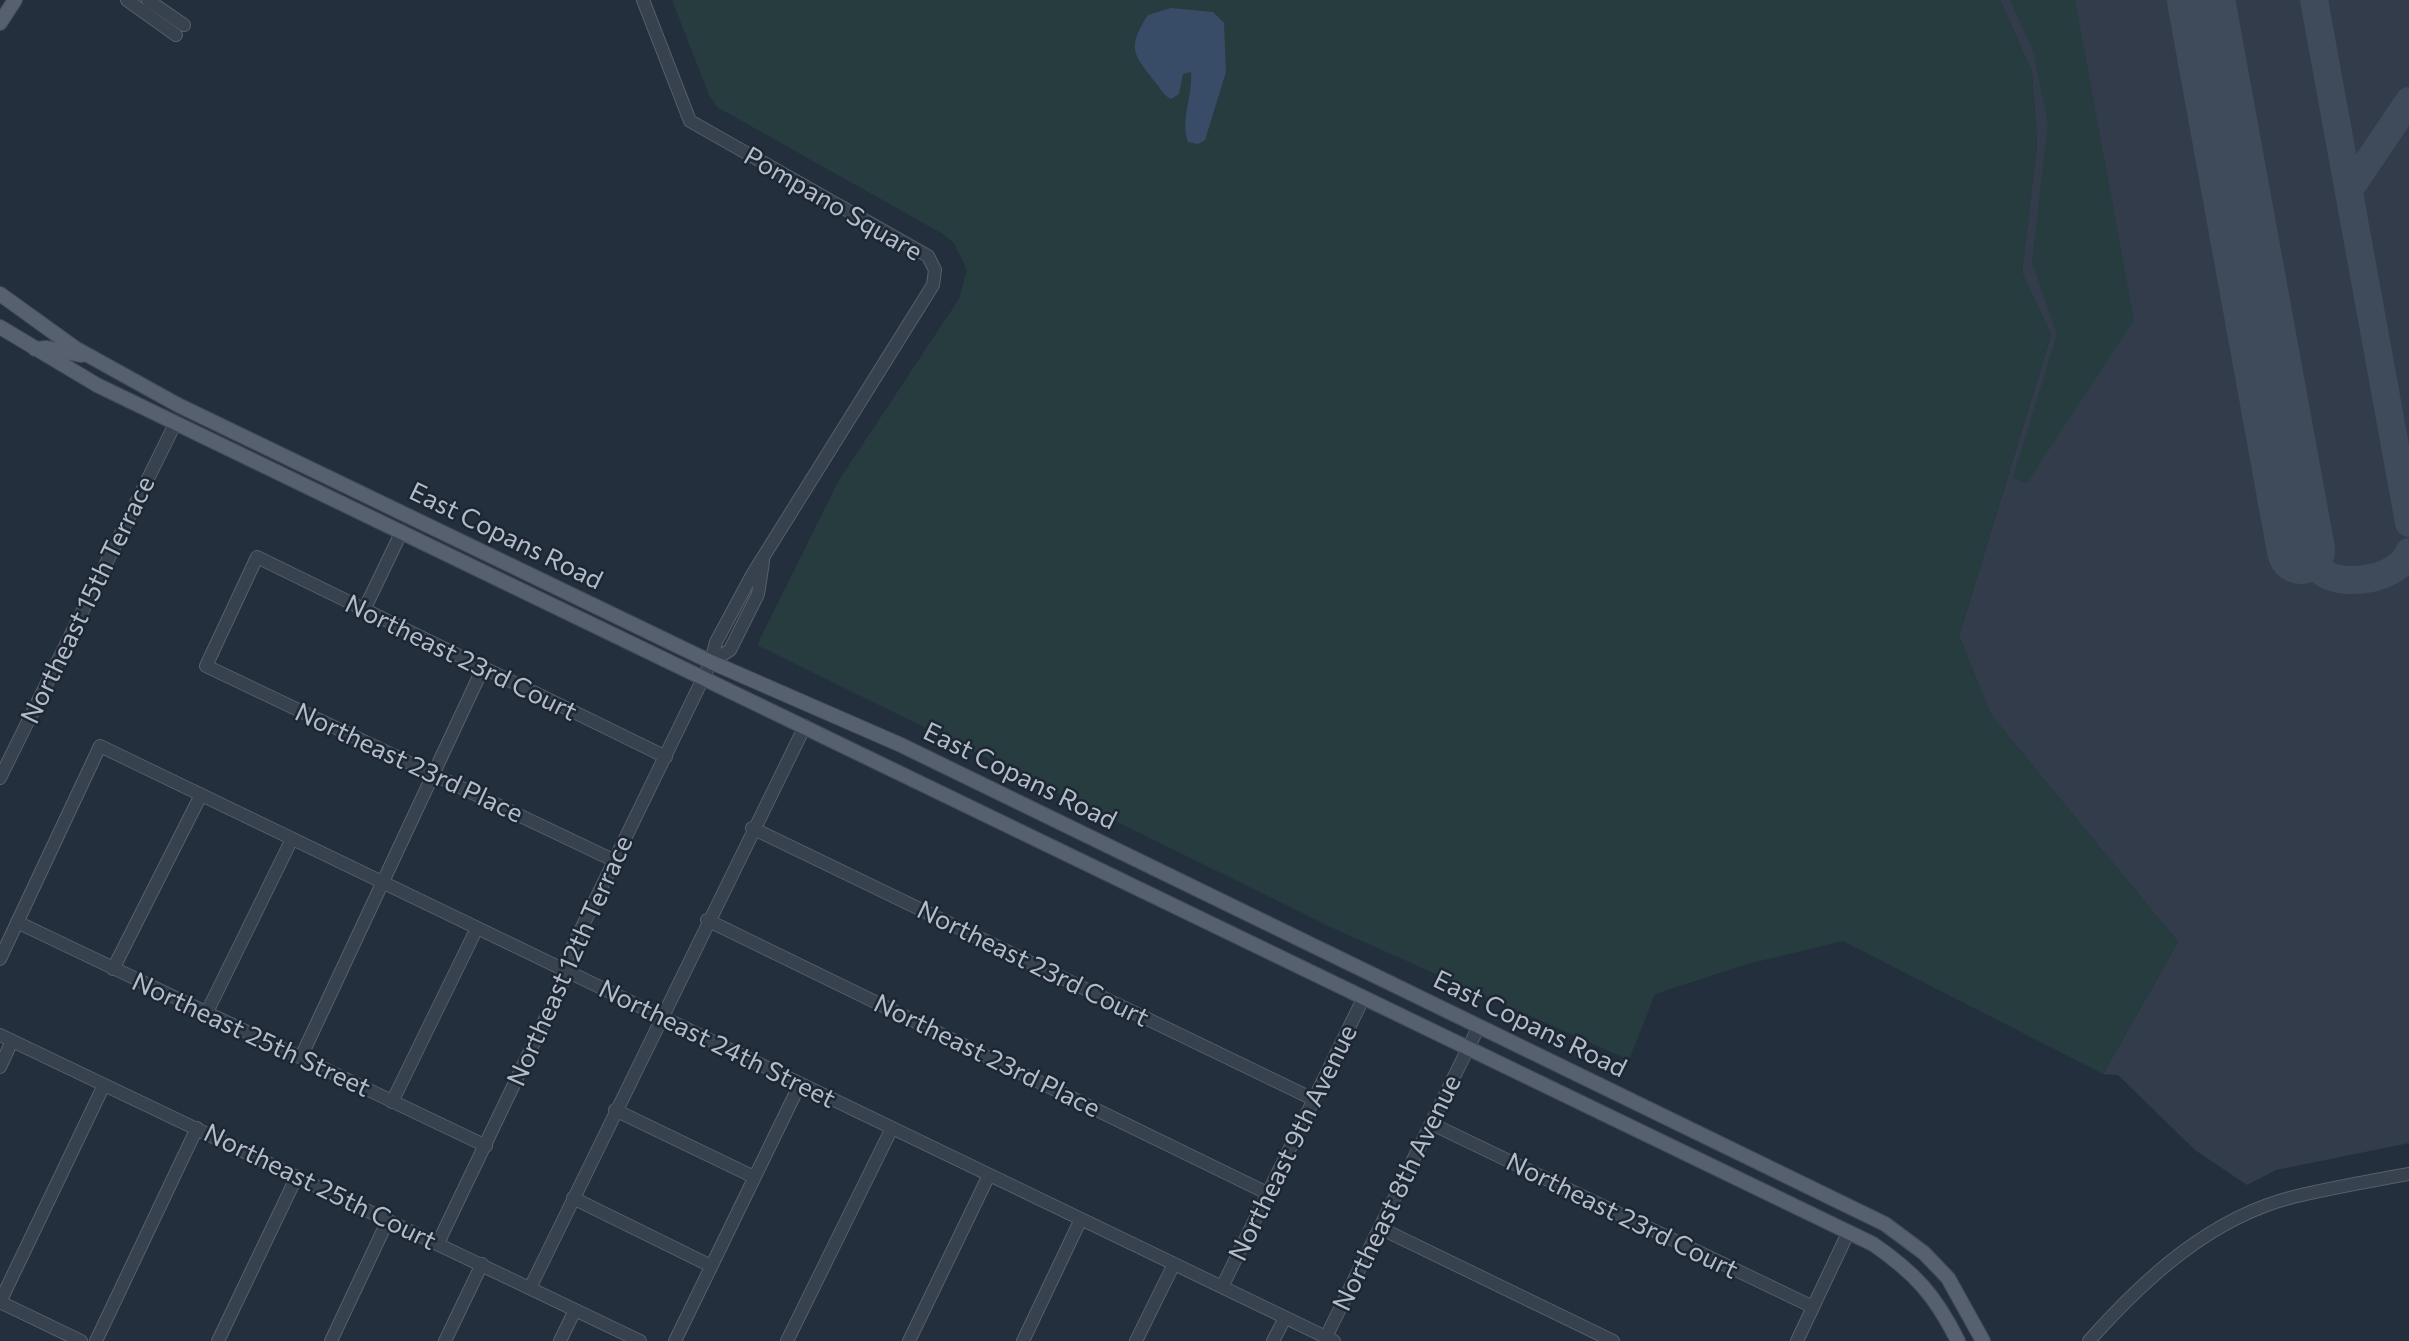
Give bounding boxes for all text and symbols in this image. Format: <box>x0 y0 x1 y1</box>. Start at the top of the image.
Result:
street label: Pompano Square <box>738 140 928 268</box>
street label: Northeast 15th Terrace <box>14 471 162 729</box>
street label: East Copans Road <box>404 476 608 596</box>
street label: Northeast 23rd Court <box>340 588 582 728</box>
street label: Northeast 23rd Place <box>290 696 528 830</box>
street label: East Copans Road <box>918 716 1122 836</box>
street label: Northeast 12th Terrace <box>501 831 639 1091</box>
street label: Northeast 23rd Court <box>912 894 1154 1034</box>
street label: East Copans Road <box>1428 964 1632 1084</box>
street label: Northeast 25th Street <box>127 966 375 1104</box>
street label: Northeast 24th Street <box>594 973 840 1115</box>
street label: Northeast 23rd Place <box>869 988 1105 1124</box>
street label: Northeast 9th Avenue <box>1222 1020 1364 1266</box>
street label: Northeast 8th Avenue <box>1326 1070 1468 1316</box>
street label: Northeast 25th Court <box>199 1117 441 1257</box>
street label: Northeast 23rd Court <box>1501 1146 1743 1286</box>

